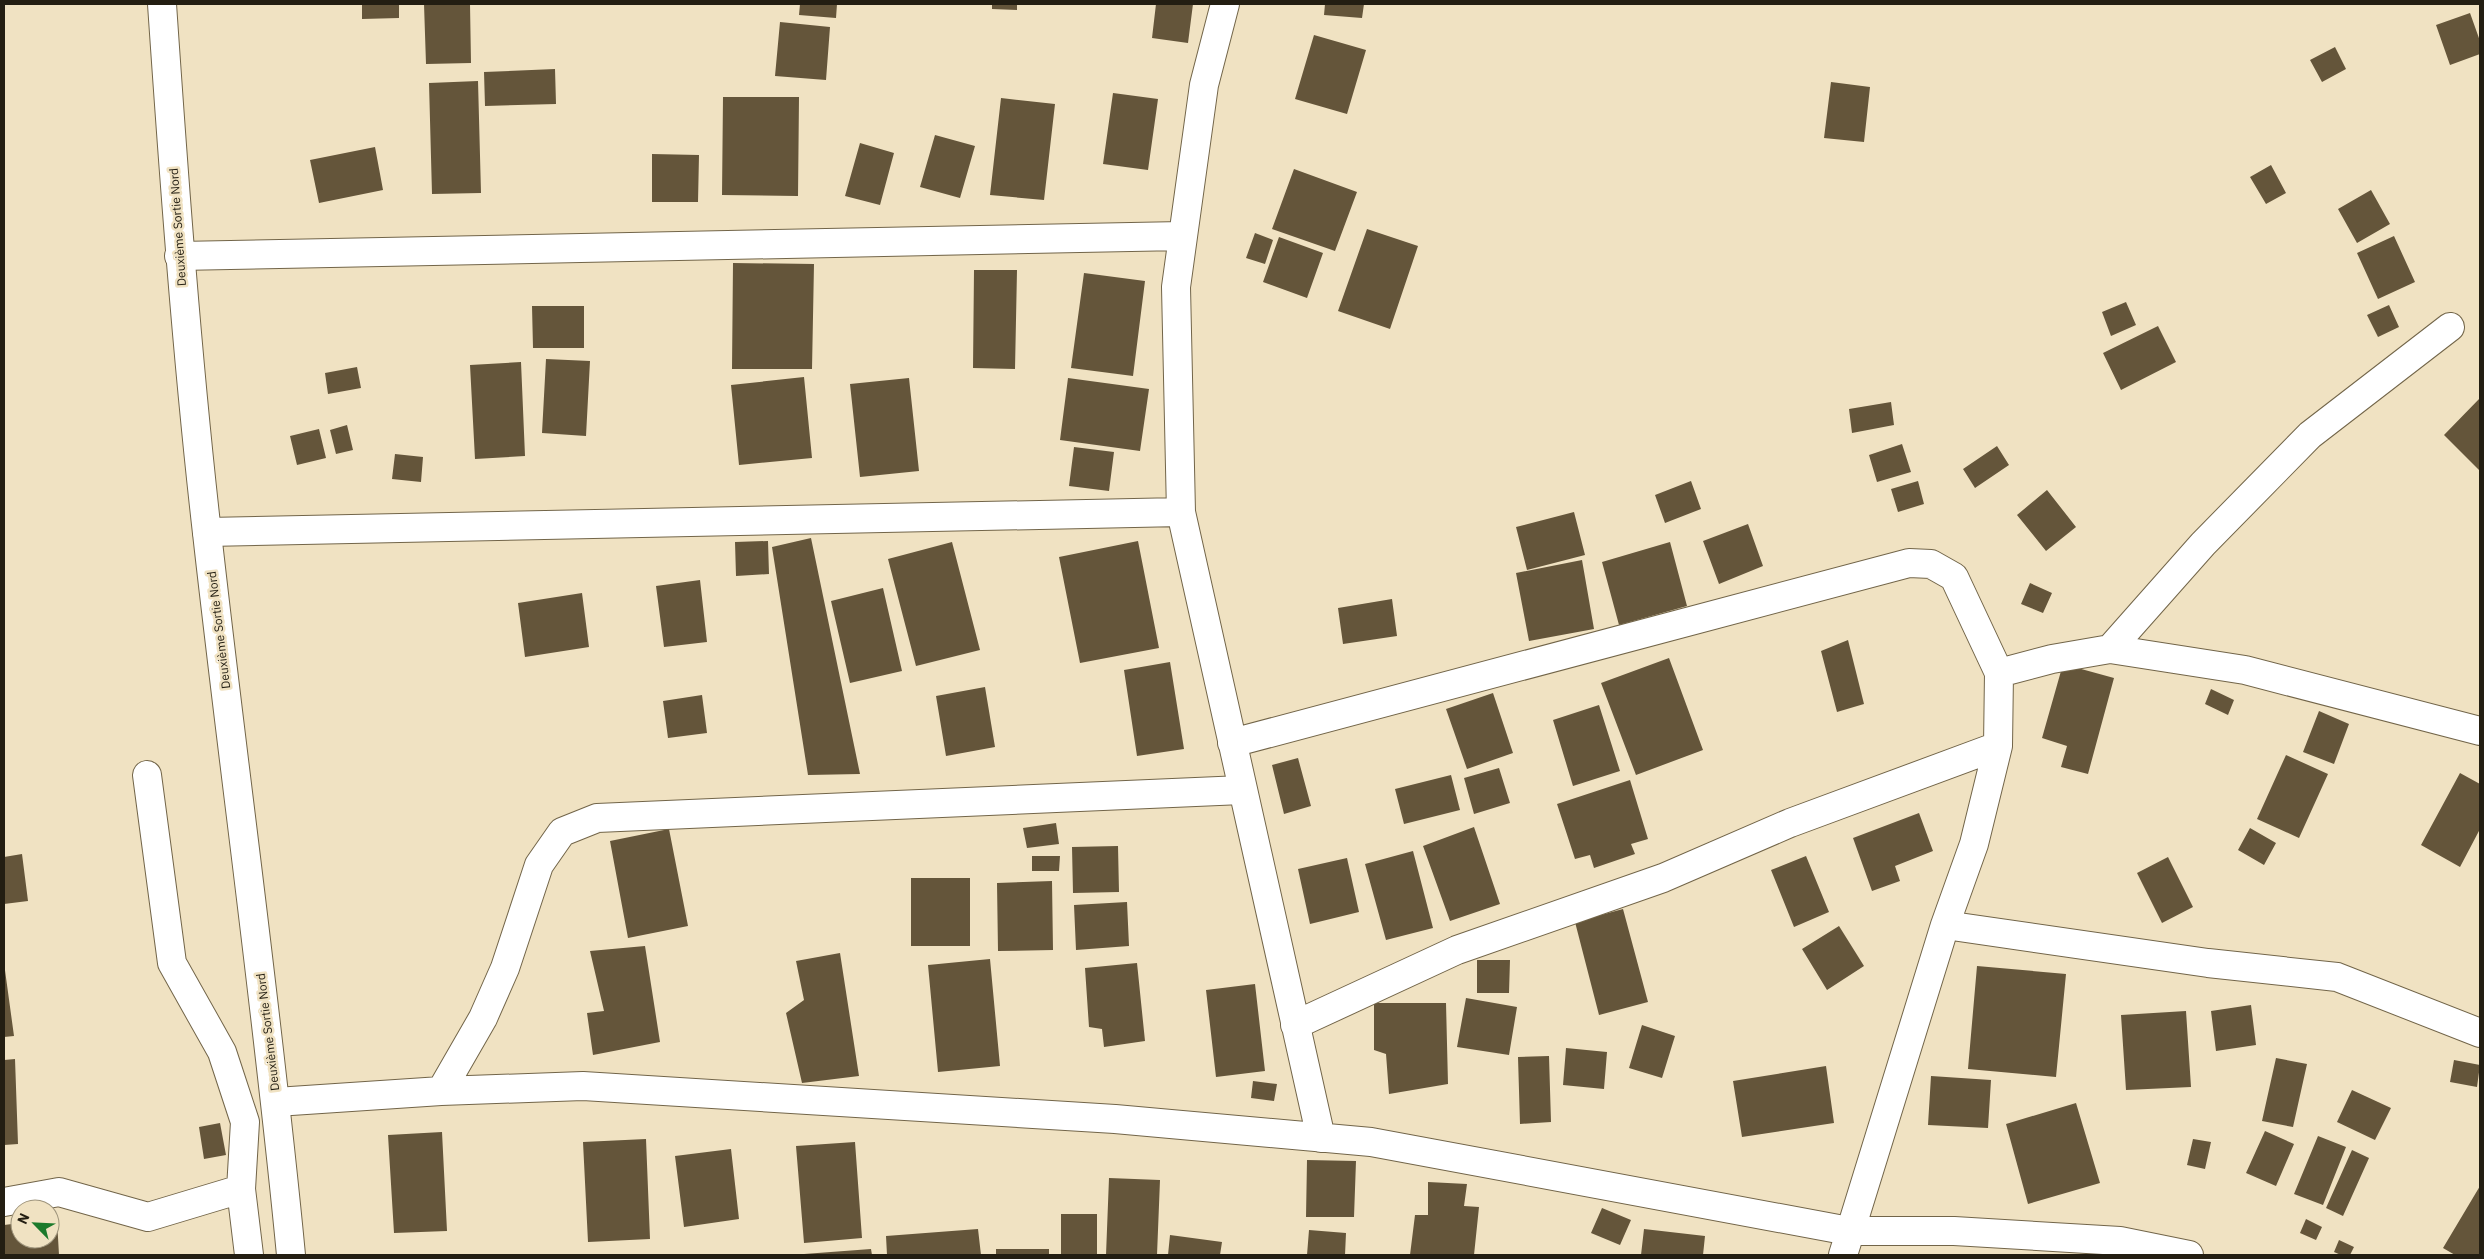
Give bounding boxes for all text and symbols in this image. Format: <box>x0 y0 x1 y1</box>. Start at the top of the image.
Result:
street label: Deuxième Sortie Nord <box>166 168 189 287</box>
street label: Deuxième Sortie Nord <box>204 570 233 690</box>
street label: Deuxième Sortie Nord <box>253 972 282 1092</box>
north arrow <box>10 1199 60 1249</box>
text: N <box>13 1210 33 1227</box>

